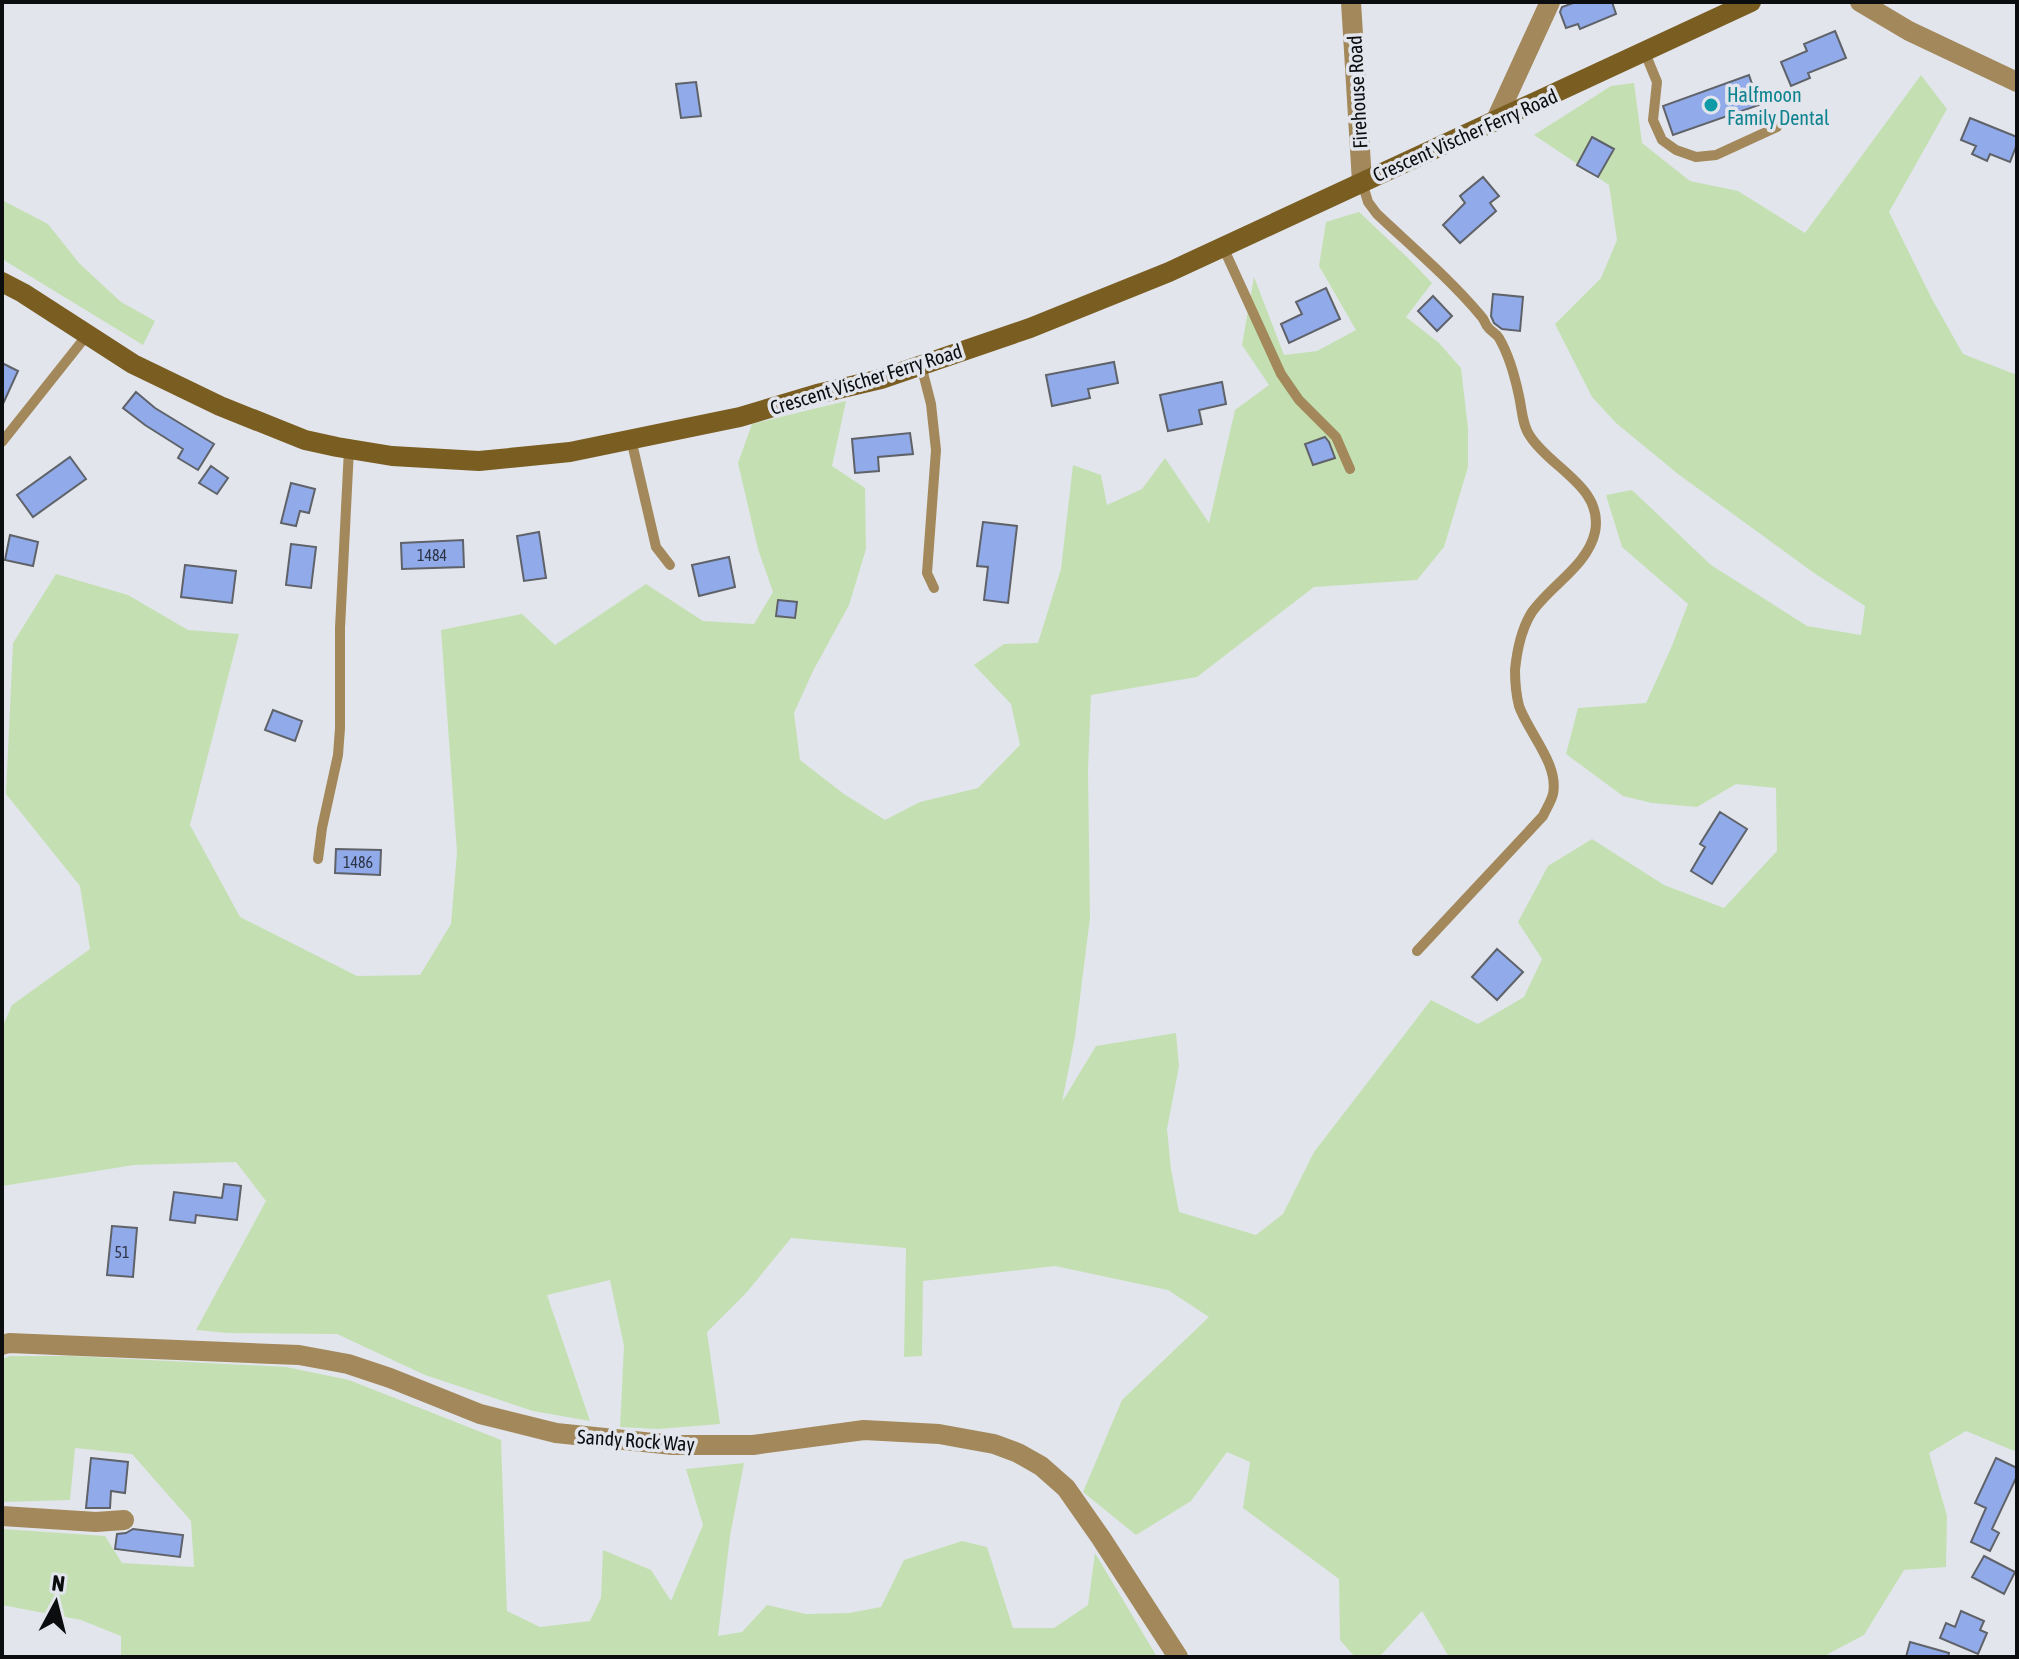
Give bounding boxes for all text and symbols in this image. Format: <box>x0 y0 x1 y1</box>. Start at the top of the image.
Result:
street label: Firehouse Road <box>1343 35 1371 149</box>
place label: Halfmoon Family Dental <box>1727 83 1830 129</box>
street label: Crescent Vischer Ferry Road <box>1369 84 1561 186</box>
marker: Halfmoon Family Dental <box>1702 96 1720 114</box>
street label: Crescent Vischer Ferry Road <box>767 339 965 419</box>
house number: 1484 <box>417 546 447 564</box>
house number: 1486 <box>343 853 373 871</box>
house number: 51 <box>114 1243 130 1261</box>
street label: Sandy Rock Way <box>577 1424 695 1456</box>
north arrow <box>16 1563 96 1643</box>
text: N <box>50 1569 66 1597</box>

